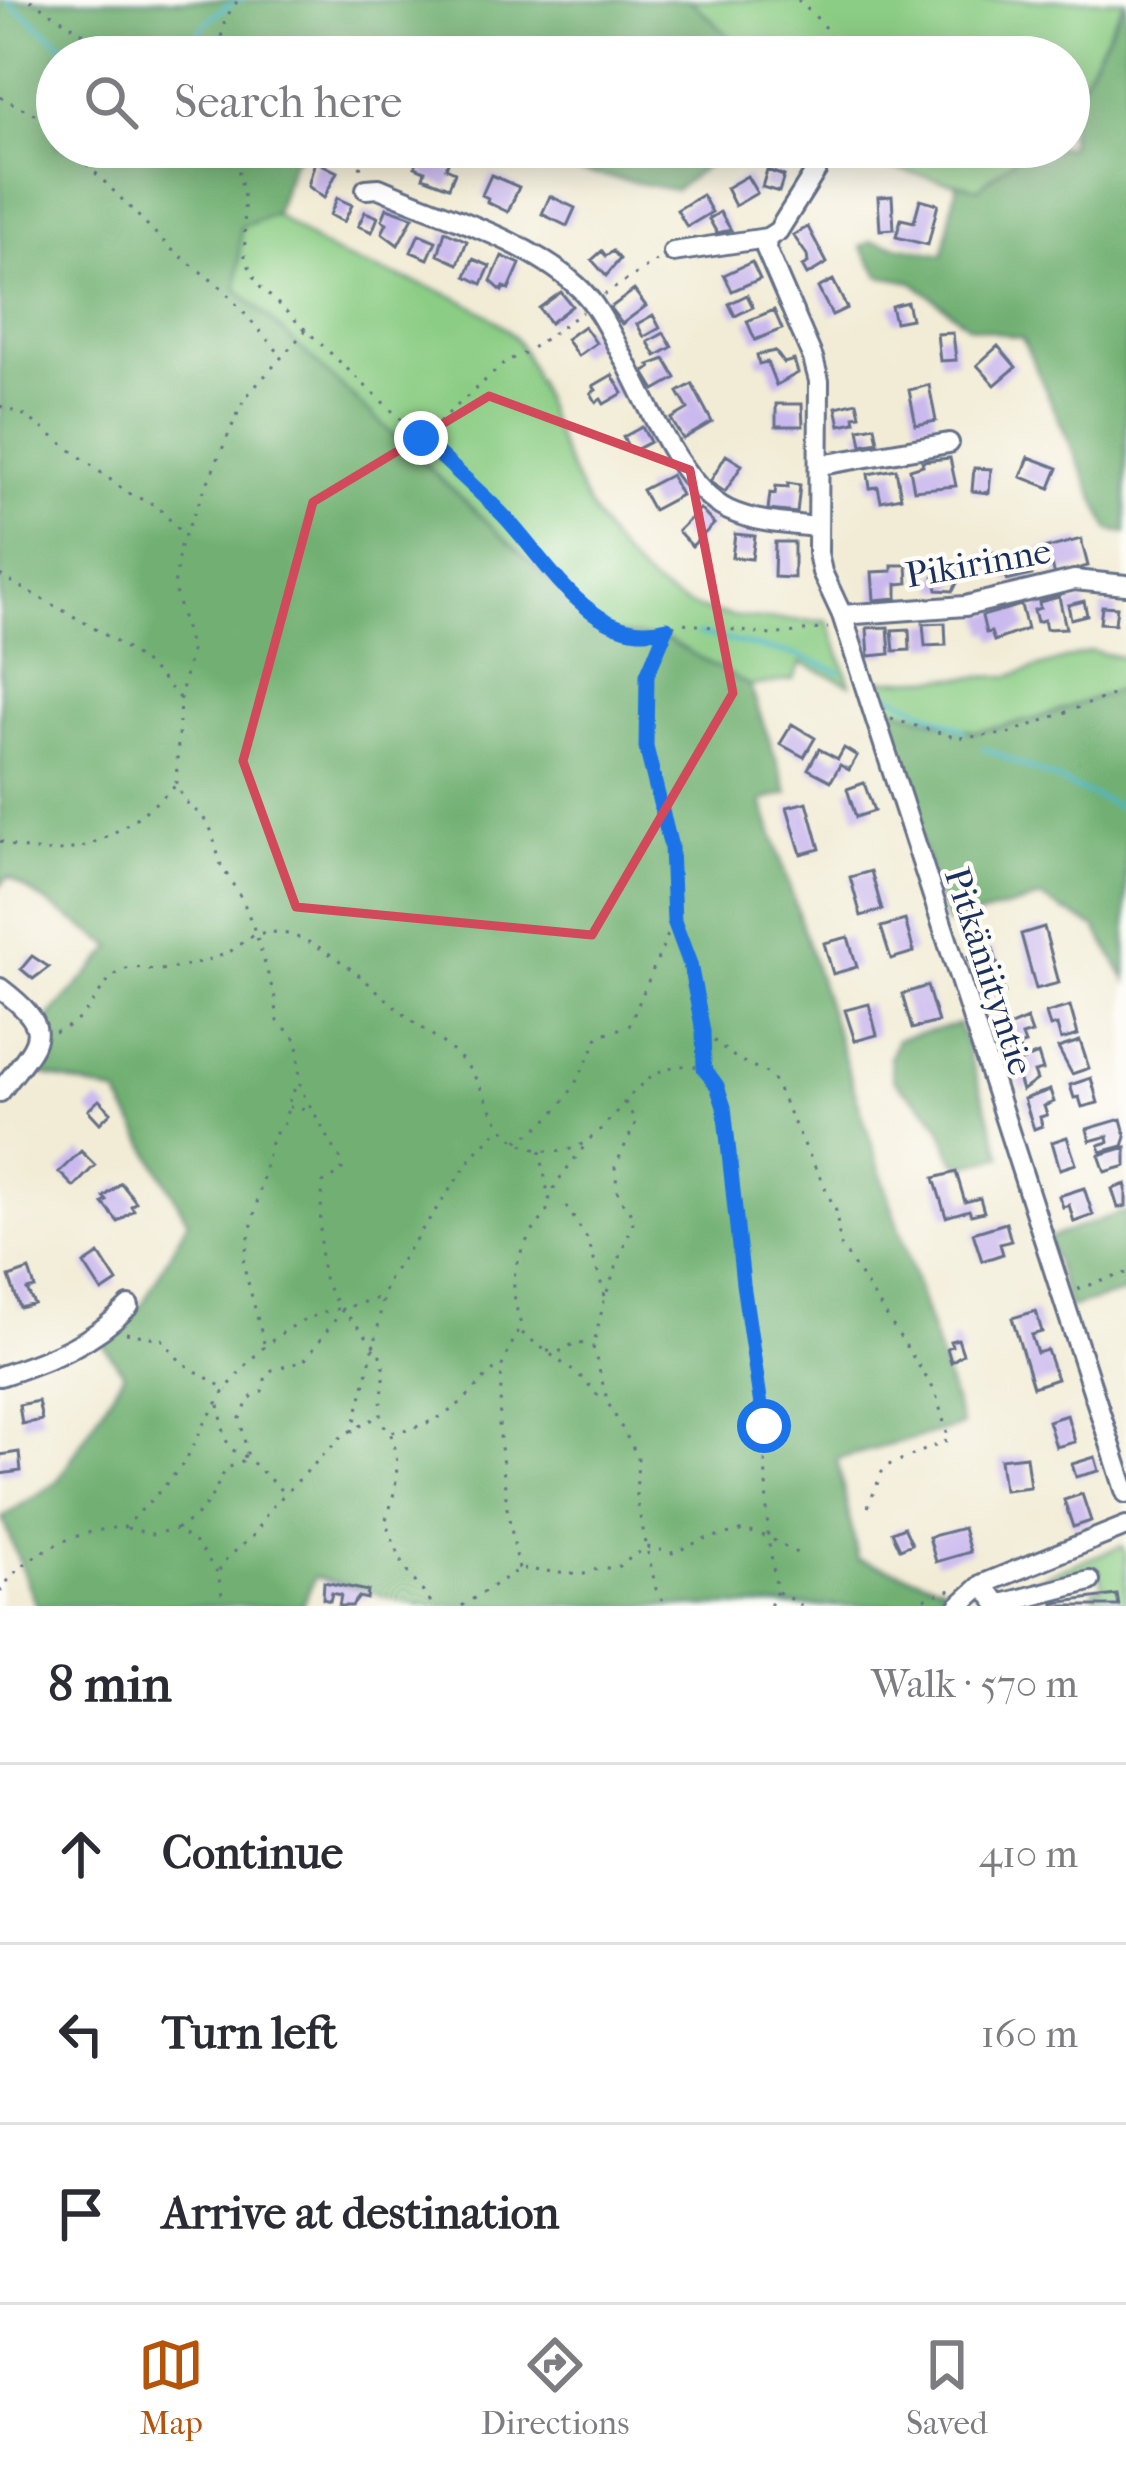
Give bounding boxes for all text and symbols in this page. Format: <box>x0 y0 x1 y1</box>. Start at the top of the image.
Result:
search box <box>36 36 1090 168</box>
icon: search <box>78 69 144 135</box>
text: Search here <box>174 76 402 129</box>
route end <box>394 411 448 465</box>
street label: Pikirinne <box>902 530 1054 596</box>
street label: Pitkäniityntie <box>936 862 1042 1080</box>
route start <box>737 1399 791 1453</box>
text: 8 min <box>48 1654 172 1714</box>
text: Walk · 570 m <box>871 1661 1078 1707</box>
icon: ahead <box>48 1821 114 1887</box>
text: Continue <box>162 1827 343 1880</box>
text: 410 m <box>979 1831 1078 1877</box>
icon: left <box>48 2001 114 2067</box>
text: Turn left <box>162 2007 337 2060</box>
text: 160 m <box>981 2011 1078 2057</box>
icon: arrive <box>48 2181 114 2247</box>
text: Arrive at destination <box>162 2187 559 2240</box>
tab: Map <box>138 2332 204 2443</box>
tab: Directions <box>481 2332 629 2443</box>
tab: Saved <box>906 2332 988 2443</box>

